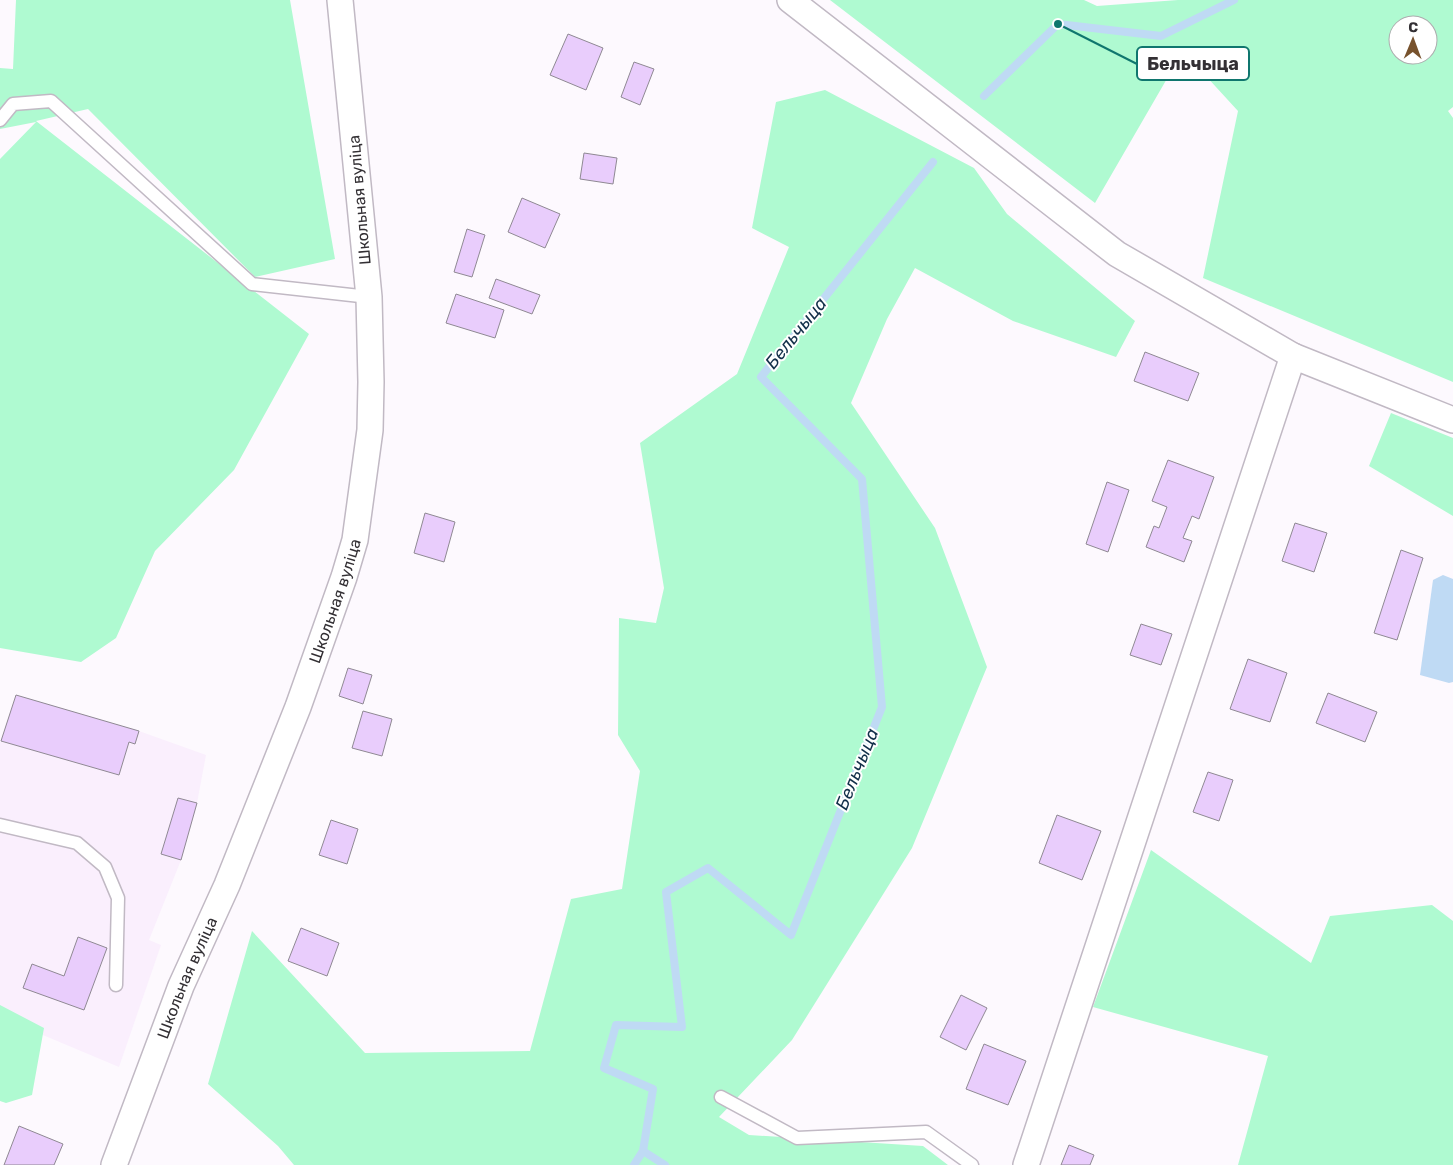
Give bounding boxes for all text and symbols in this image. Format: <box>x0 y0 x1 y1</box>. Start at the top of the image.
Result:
north arrow <box>1388 15 1438 65</box>
text: С <box>1408 19 1418 36</box>
callout: Бельчыца <box>1137 47 1249 80</box>
text: Бельчыца <box>1147 53 1239 75</box>
street label: Школьная вуліца <box>344 134 375 266</box>
water label: Бельчыца <box>760 292 832 373</box>
street label: Школьная вуліца <box>305 537 365 666</box>
water label: Бельчыца <box>831 725 883 813</box>
street label: Школьная вуліца <box>153 914 221 1041</box>

